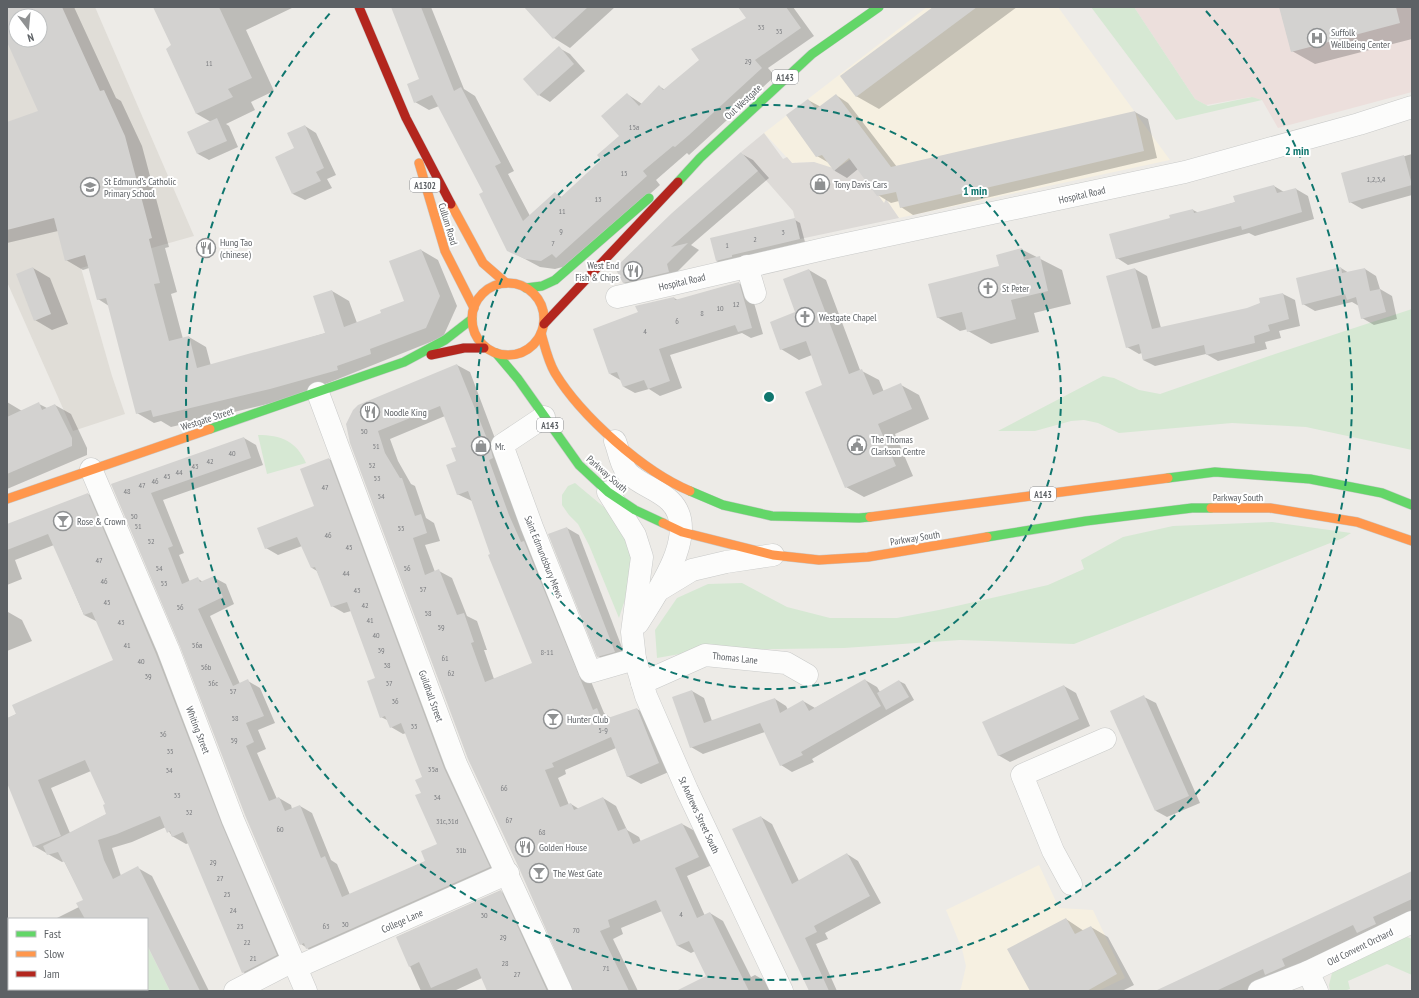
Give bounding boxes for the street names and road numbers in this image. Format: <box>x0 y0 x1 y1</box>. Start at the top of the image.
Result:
road number: A143 <box>772 70 798 84</box>
street label: Out Westgate <box>722 81 764 123</box>
road number: A1302 <box>410 178 440 192</box>
street label: Hospital Road <box>1057 183 1107 207</box>
street label: Cullum Road <box>435 201 461 247</box>
street label: Hospital Road <box>657 270 707 294</box>
street label: Westgate Street <box>179 404 235 434</box>
road number: A143 <box>537 418 563 432</box>
street label: Parkway South <box>584 453 630 495</box>
road number: A143 <box>1030 487 1056 501</box>
street label: Parkway South <box>1213 491 1263 504</box>
street label: Saint Edmundsbury Mews <box>521 514 567 601</box>
street label: Parkway South <box>889 528 941 548</box>
street label: Thomas Lane <box>712 649 758 667</box>
street label: Guildhall Street <box>416 668 446 724</box>
street label: Whiting Street <box>183 704 213 756</box>
street label: St Andrews Street South <box>675 774 723 856</box>
street label: College Lane <box>379 906 425 936</box>
street label: Old Convent Orchard <box>1325 925 1395 969</box>

